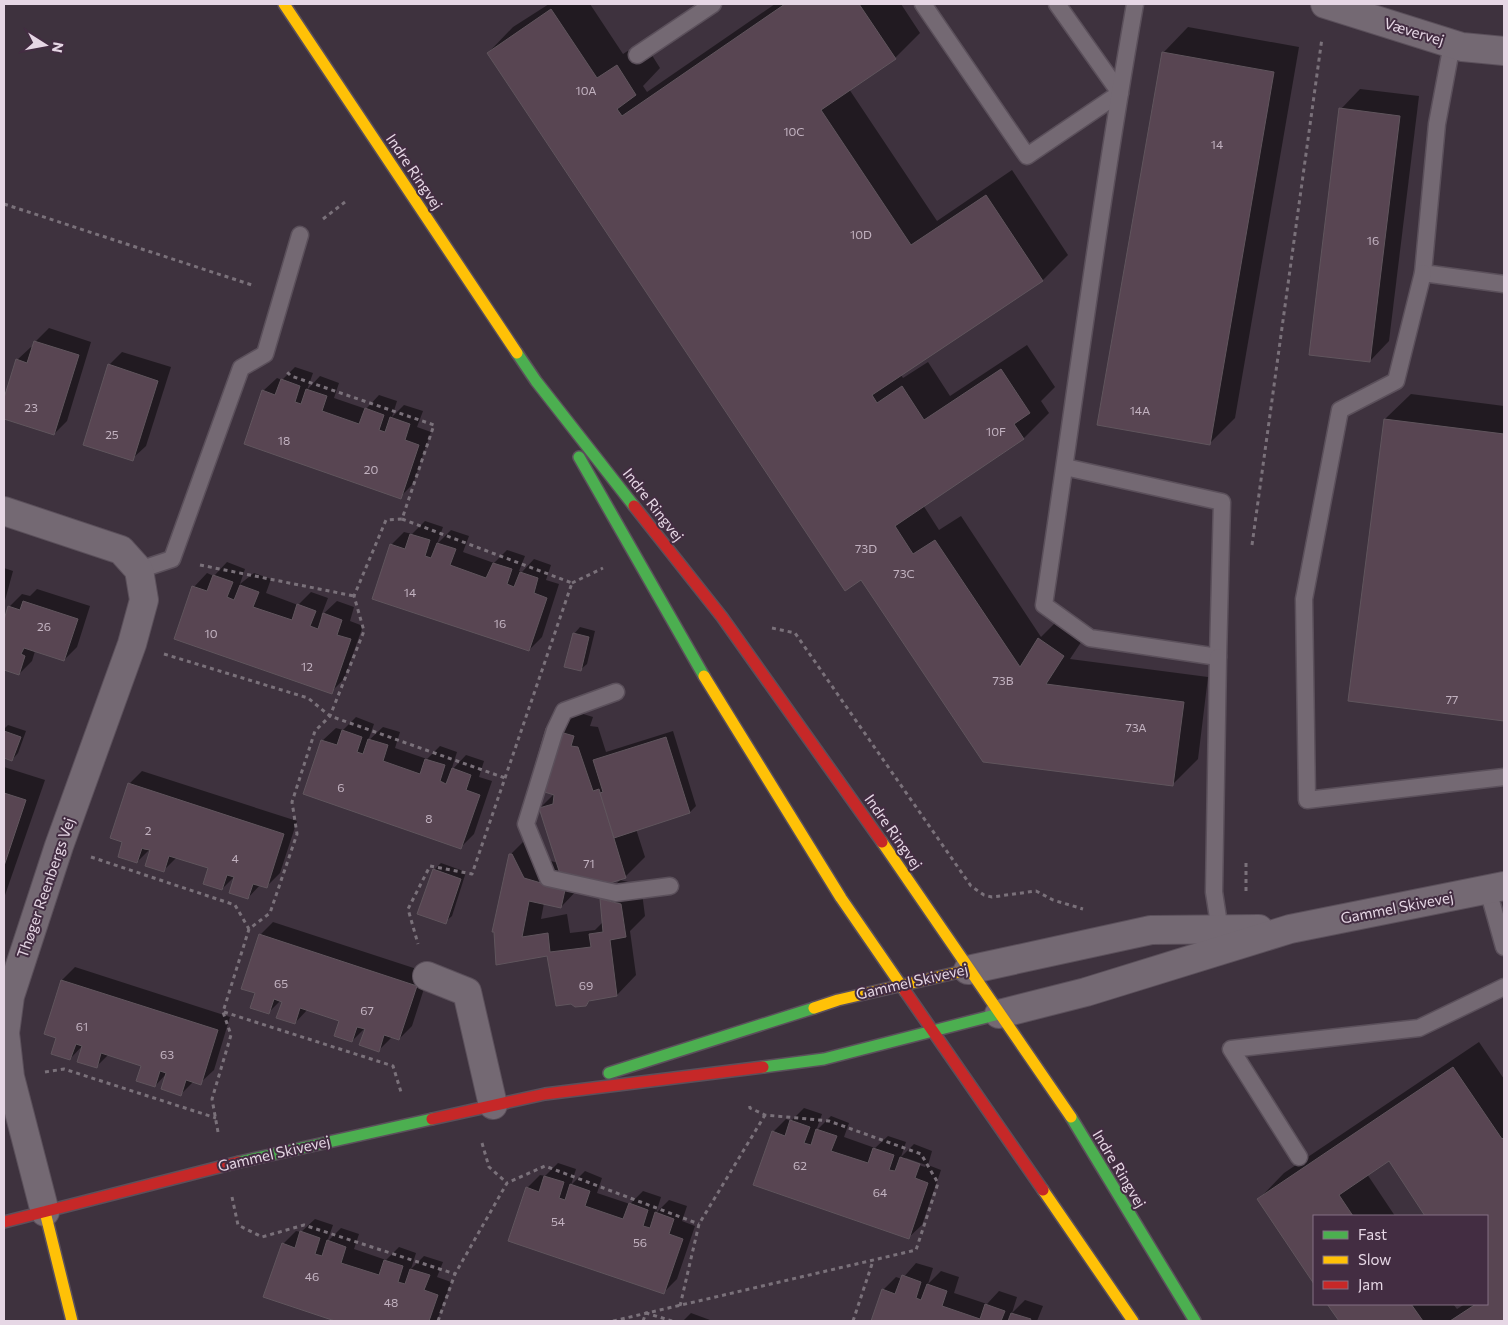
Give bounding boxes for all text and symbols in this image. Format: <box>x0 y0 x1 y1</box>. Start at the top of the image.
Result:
street label: Vævervej <box>1382 13 1447 49</box>
north arrow <box>20 20 70 70</box>
text: N <box>49 41 68 54</box>
house number: 10A <box>576 83 596 97</box>
house number: 10C <box>783 124 805 138</box>
street label: Indre Ringvej <box>383 130 447 213</box>
house number: 14 <box>1211 137 1223 151</box>
house number: 10D <box>850 227 872 241</box>
house number: 16 <box>1367 233 1379 247</box>
house number: 23 <box>24 400 38 414</box>
house number: 14A <box>1130 403 1150 417</box>
house number: 10F <box>986 424 1006 438</box>
house number: 25 <box>105 427 119 441</box>
house number: 18 <box>278 433 290 447</box>
house number: 20 <box>364 462 378 476</box>
street label: Indre Ringvej <box>620 464 688 545</box>
house number: 73D <box>855 541 877 555</box>
house number: 73C <box>893 566 915 580</box>
house number: 14 <box>404 585 416 599</box>
house number: 16 <box>494 616 506 630</box>
house number: 26 <box>37 619 51 633</box>
house number: 10 <box>205 626 218 640</box>
house number: 12 <box>301 659 313 673</box>
house number: 73B <box>993 673 1014 687</box>
house number: 77 <box>1446 692 1458 706</box>
house number: 73A <box>1125 720 1147 734</box>
house number: 6 <box>337 780 345 794</box>
street label: Indre Ringvej <box>861 790 926 873</box>
house number: 8 <box>425 811 433 825</box>
street label: Thøger Reenbergs Vej <box>13 815 78 960</box>
house number: 2 <box>145 823 152 837</box>
house number: 4 <box>231 851 239 865</box>
house number: 71 <box>583 856 595 870</box>
street label: Gammel Skivevej <box>1339 887 1455 927</box>
street label: Gammel Skivevej <box>854 959 970 1003</box>
house number: 65 <box>274 976 288 990</box>
house number: 69 <box>579 978 593 992</box>
house number: 67 <box>360 1003 374 1017</box>
house number: 61 <box>76 1019 88 1033</box>
house number: 63 <box>160 1047 174 1061</box>
street label: Indre Ringvej <box>1090 1126 1150 1211</box>
street label: Gammel Skivevej <box>216 1131 332 1175</box>
house number: 62 <box>793 1158 807 1172</box>
house number: 64 <box>873 1185 887 1199</box>
house number: 54 <box>551 1214 565 1228</box>
legend <box>1313 1215 1488 1305</box>
text: Fast <box>1358 1225 1387 1243</box>
house number: 56 <box>633 1235 647 1249</box>
text: Slow <box>1358 1250 1391 1268</box>
house number: 46 <box>305 1269 319 1283</box>
text: Jam <box>1358 1275 1383 1293</box>
house number: 48 <box>384 1295 398 1309</box>

